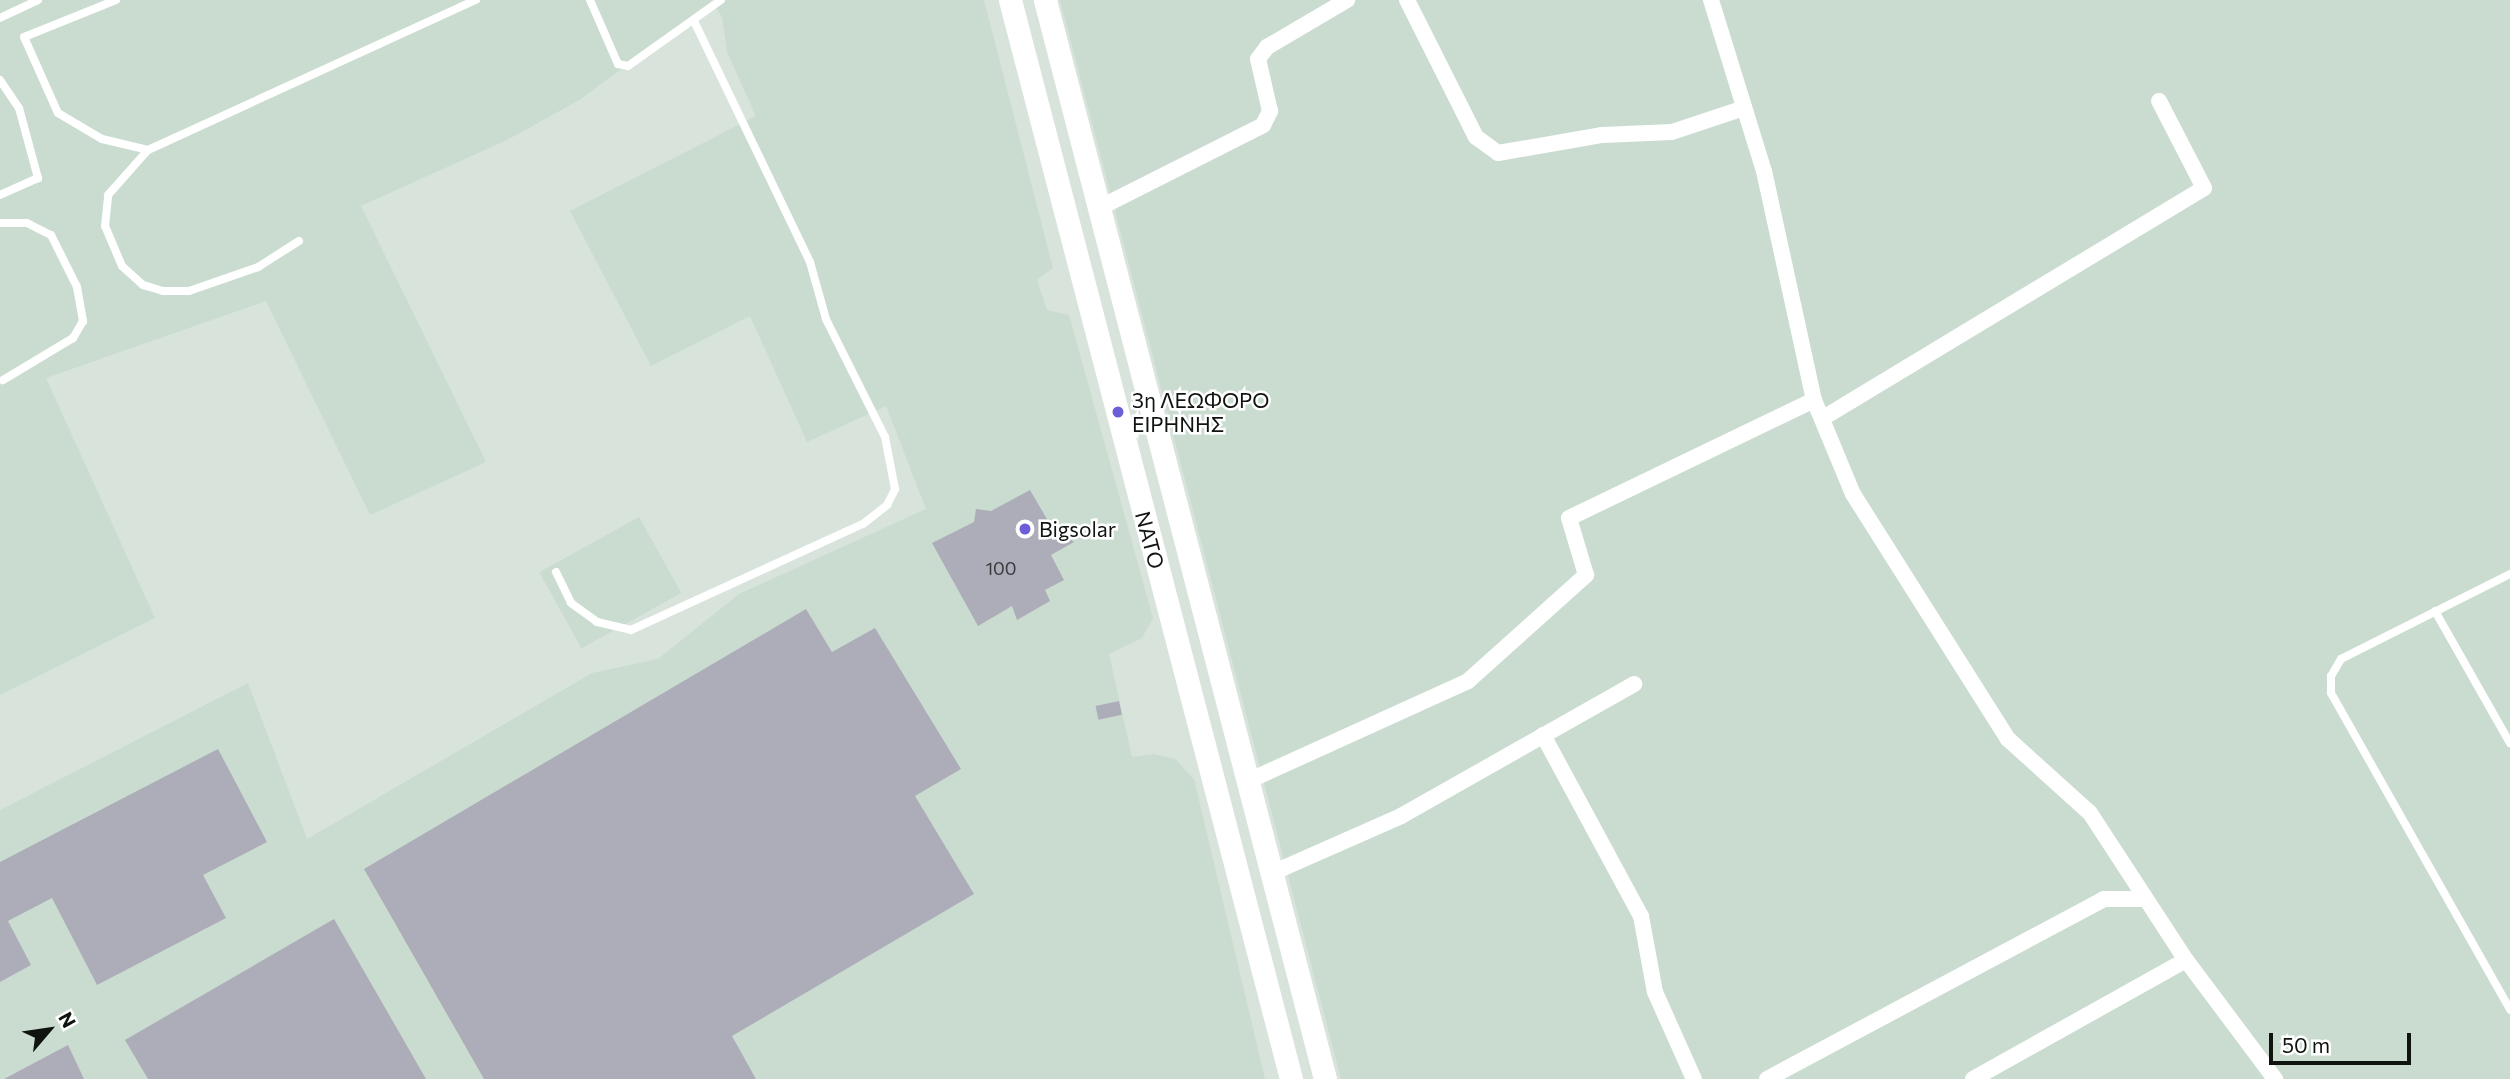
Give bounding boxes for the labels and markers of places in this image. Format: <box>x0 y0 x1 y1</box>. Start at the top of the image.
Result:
place label: 3η ΛΕΩΦΟΡΟ ΕΙΡΗΝΗΣ <box>1132 387 1269 437</box>
marker: 3η ΛΕΩΦΟΡΟ ΕΙΡΗΝΗΣ <box>1110 404 1126 420</box>
place label: Bigsolar <box>1039 516 1116 542</box>
marker: Bigsolar <box>1017 521 1033 537</box>

